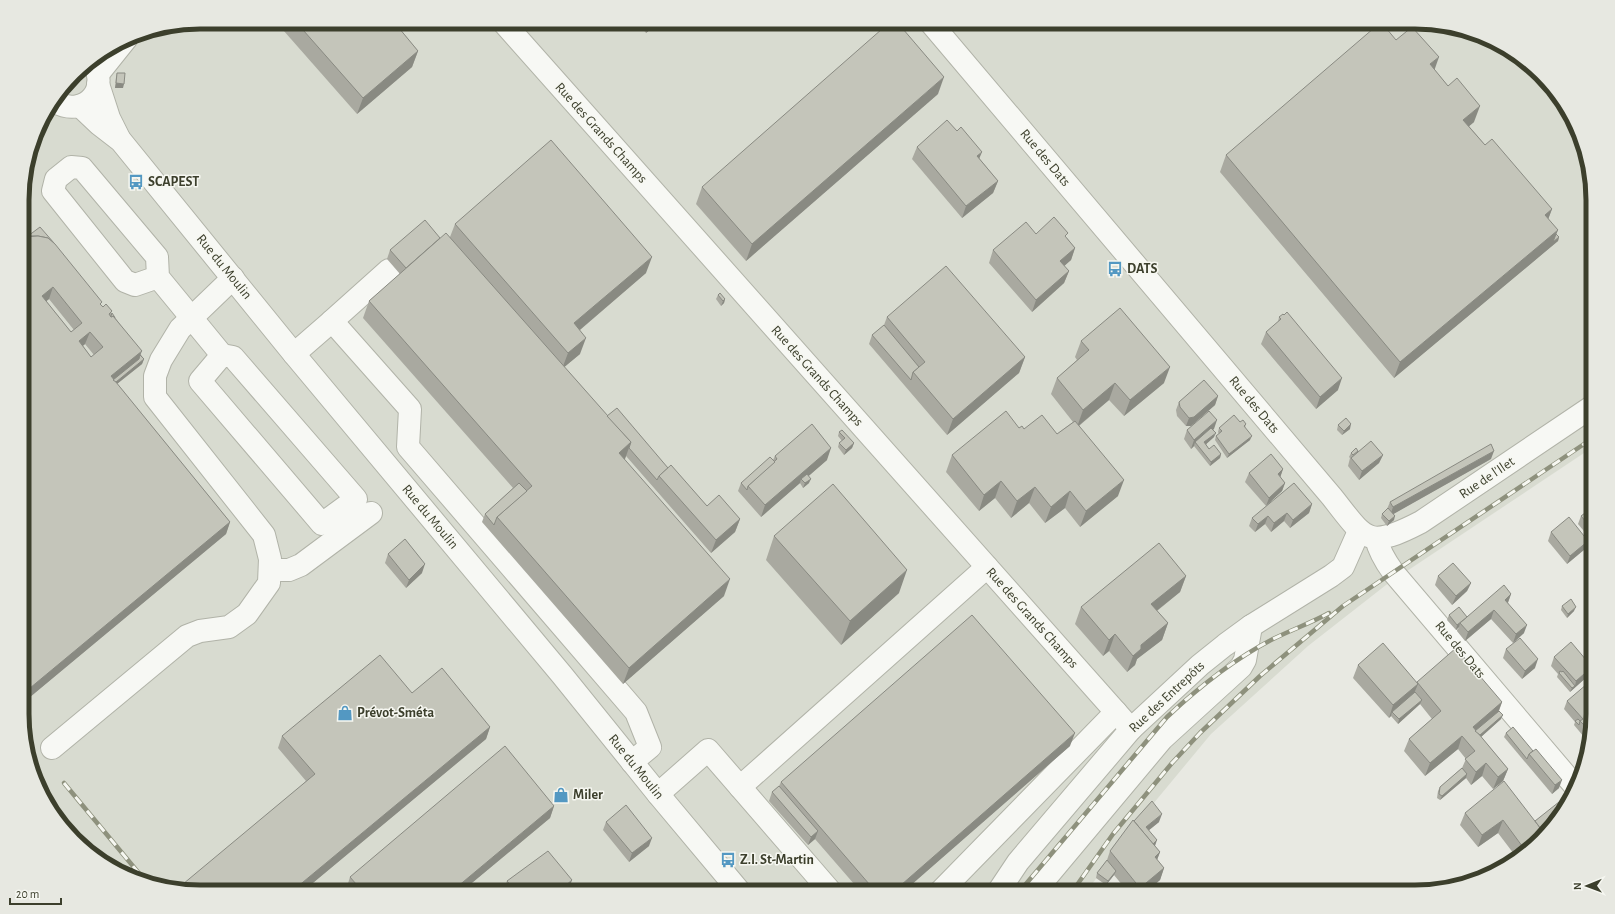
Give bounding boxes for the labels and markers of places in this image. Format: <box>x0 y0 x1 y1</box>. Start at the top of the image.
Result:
bus stop icon: SCAPEST <box>127 173 145 191</box>
place label: SCAPEST <box>148 175 199 189</box>
bus stop icon: DATS <box>1106 260 1124 278</box>
place label: DATS <box>1127 262 1157 276</box>
shop icon: Prévot-Sméta <box>336 704 354 722</box>
place label: Prévot-Sméta <box>357 706 434 720</box>
shop icon: Miler <box>552 786 570 804</box>
place label: Miler <box>573 788 603 802</box>
bus stop icon: Z.I. St-Martin <box>719 851 737 869</box>
place label: Z.I. St-Martin <box>740 853 814 867</box>

